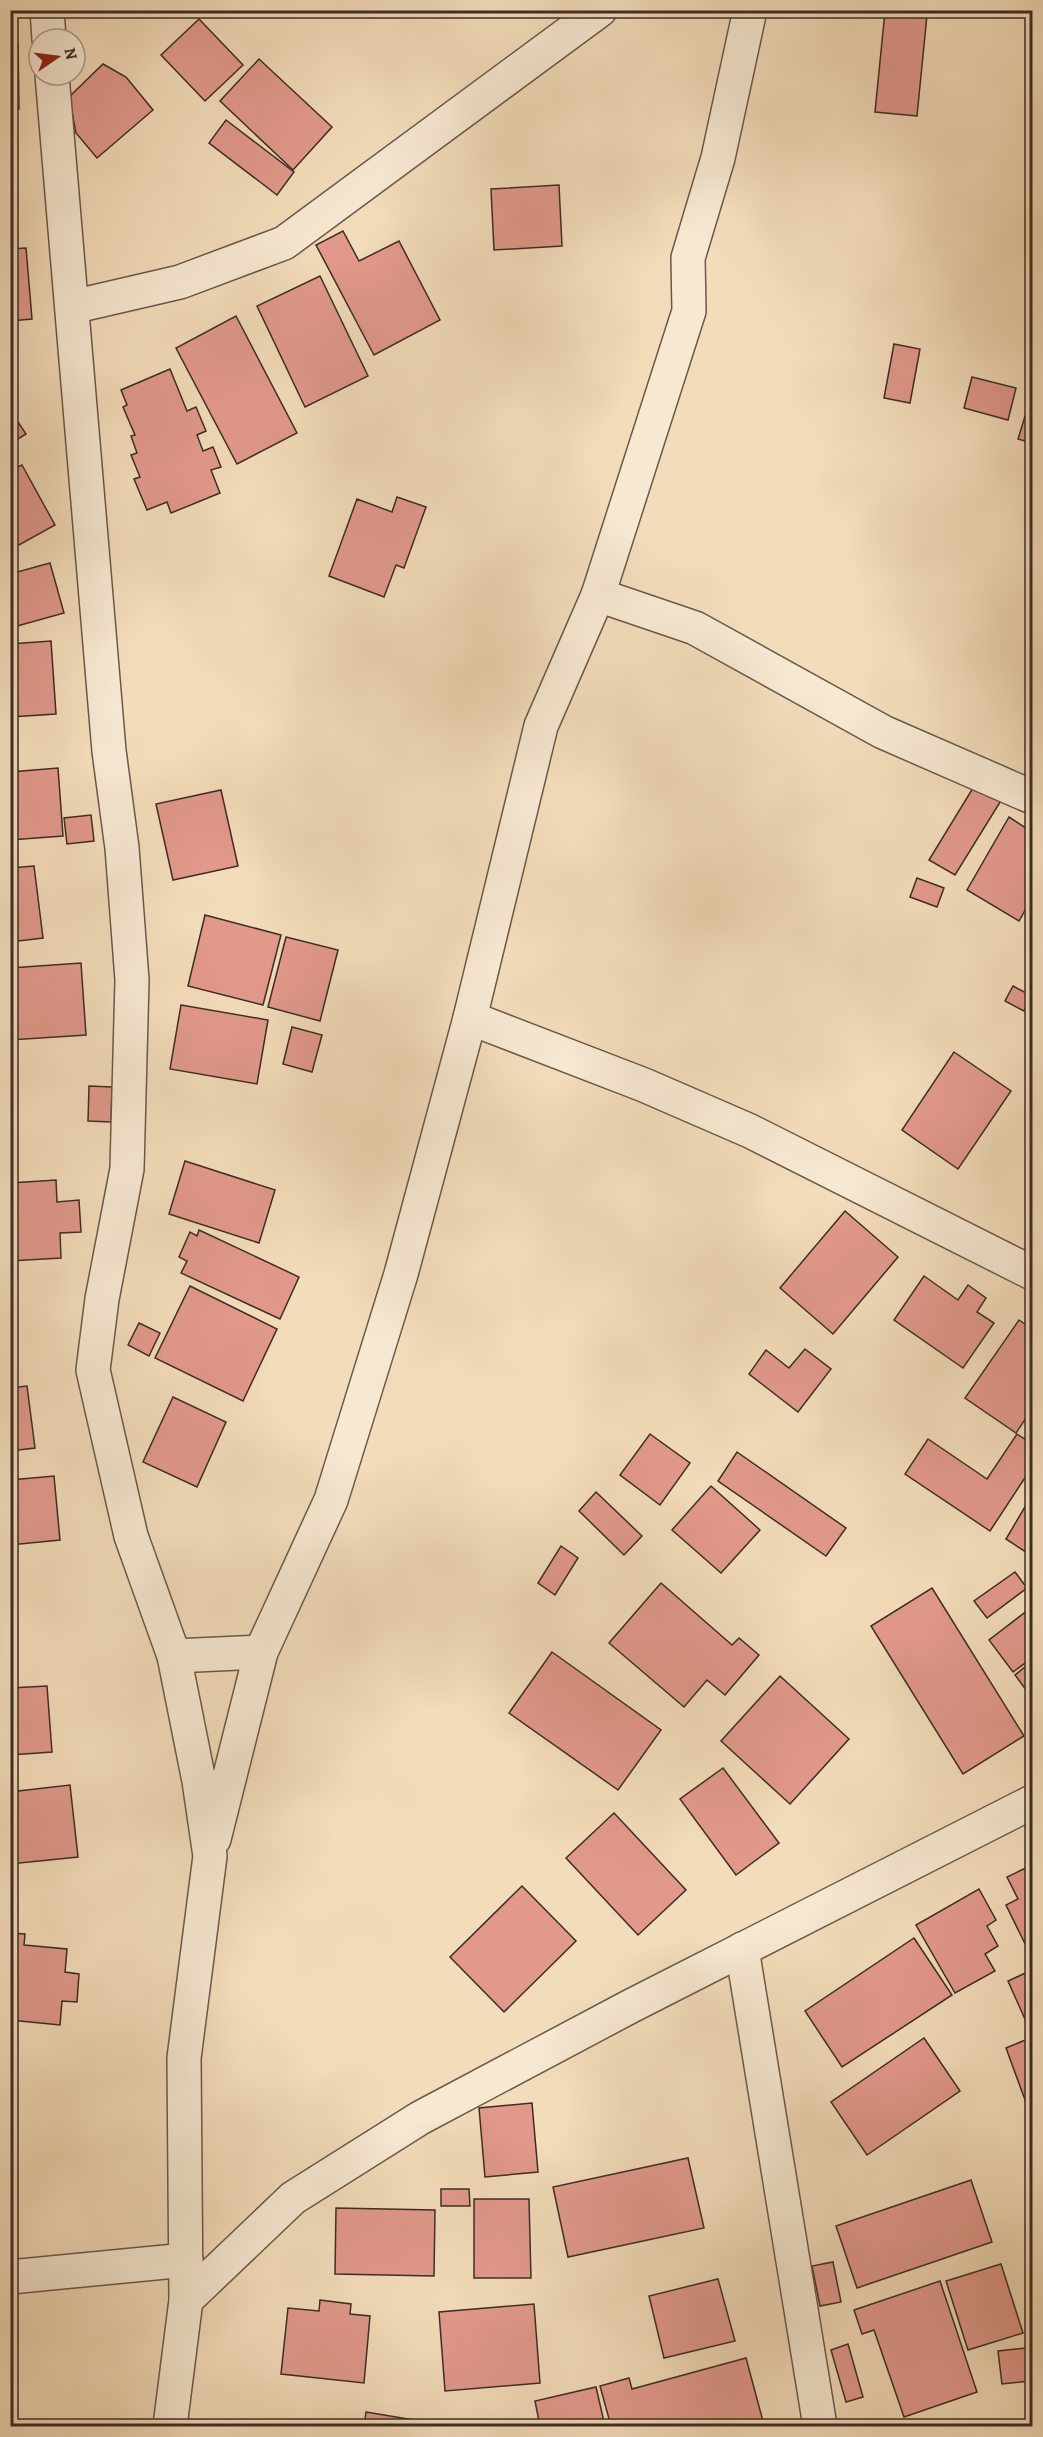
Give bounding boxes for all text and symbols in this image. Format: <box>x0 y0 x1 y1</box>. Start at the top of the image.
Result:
north arrow <box>27 27 87 87</box>
text: N <box>59 45 83 62</box>

